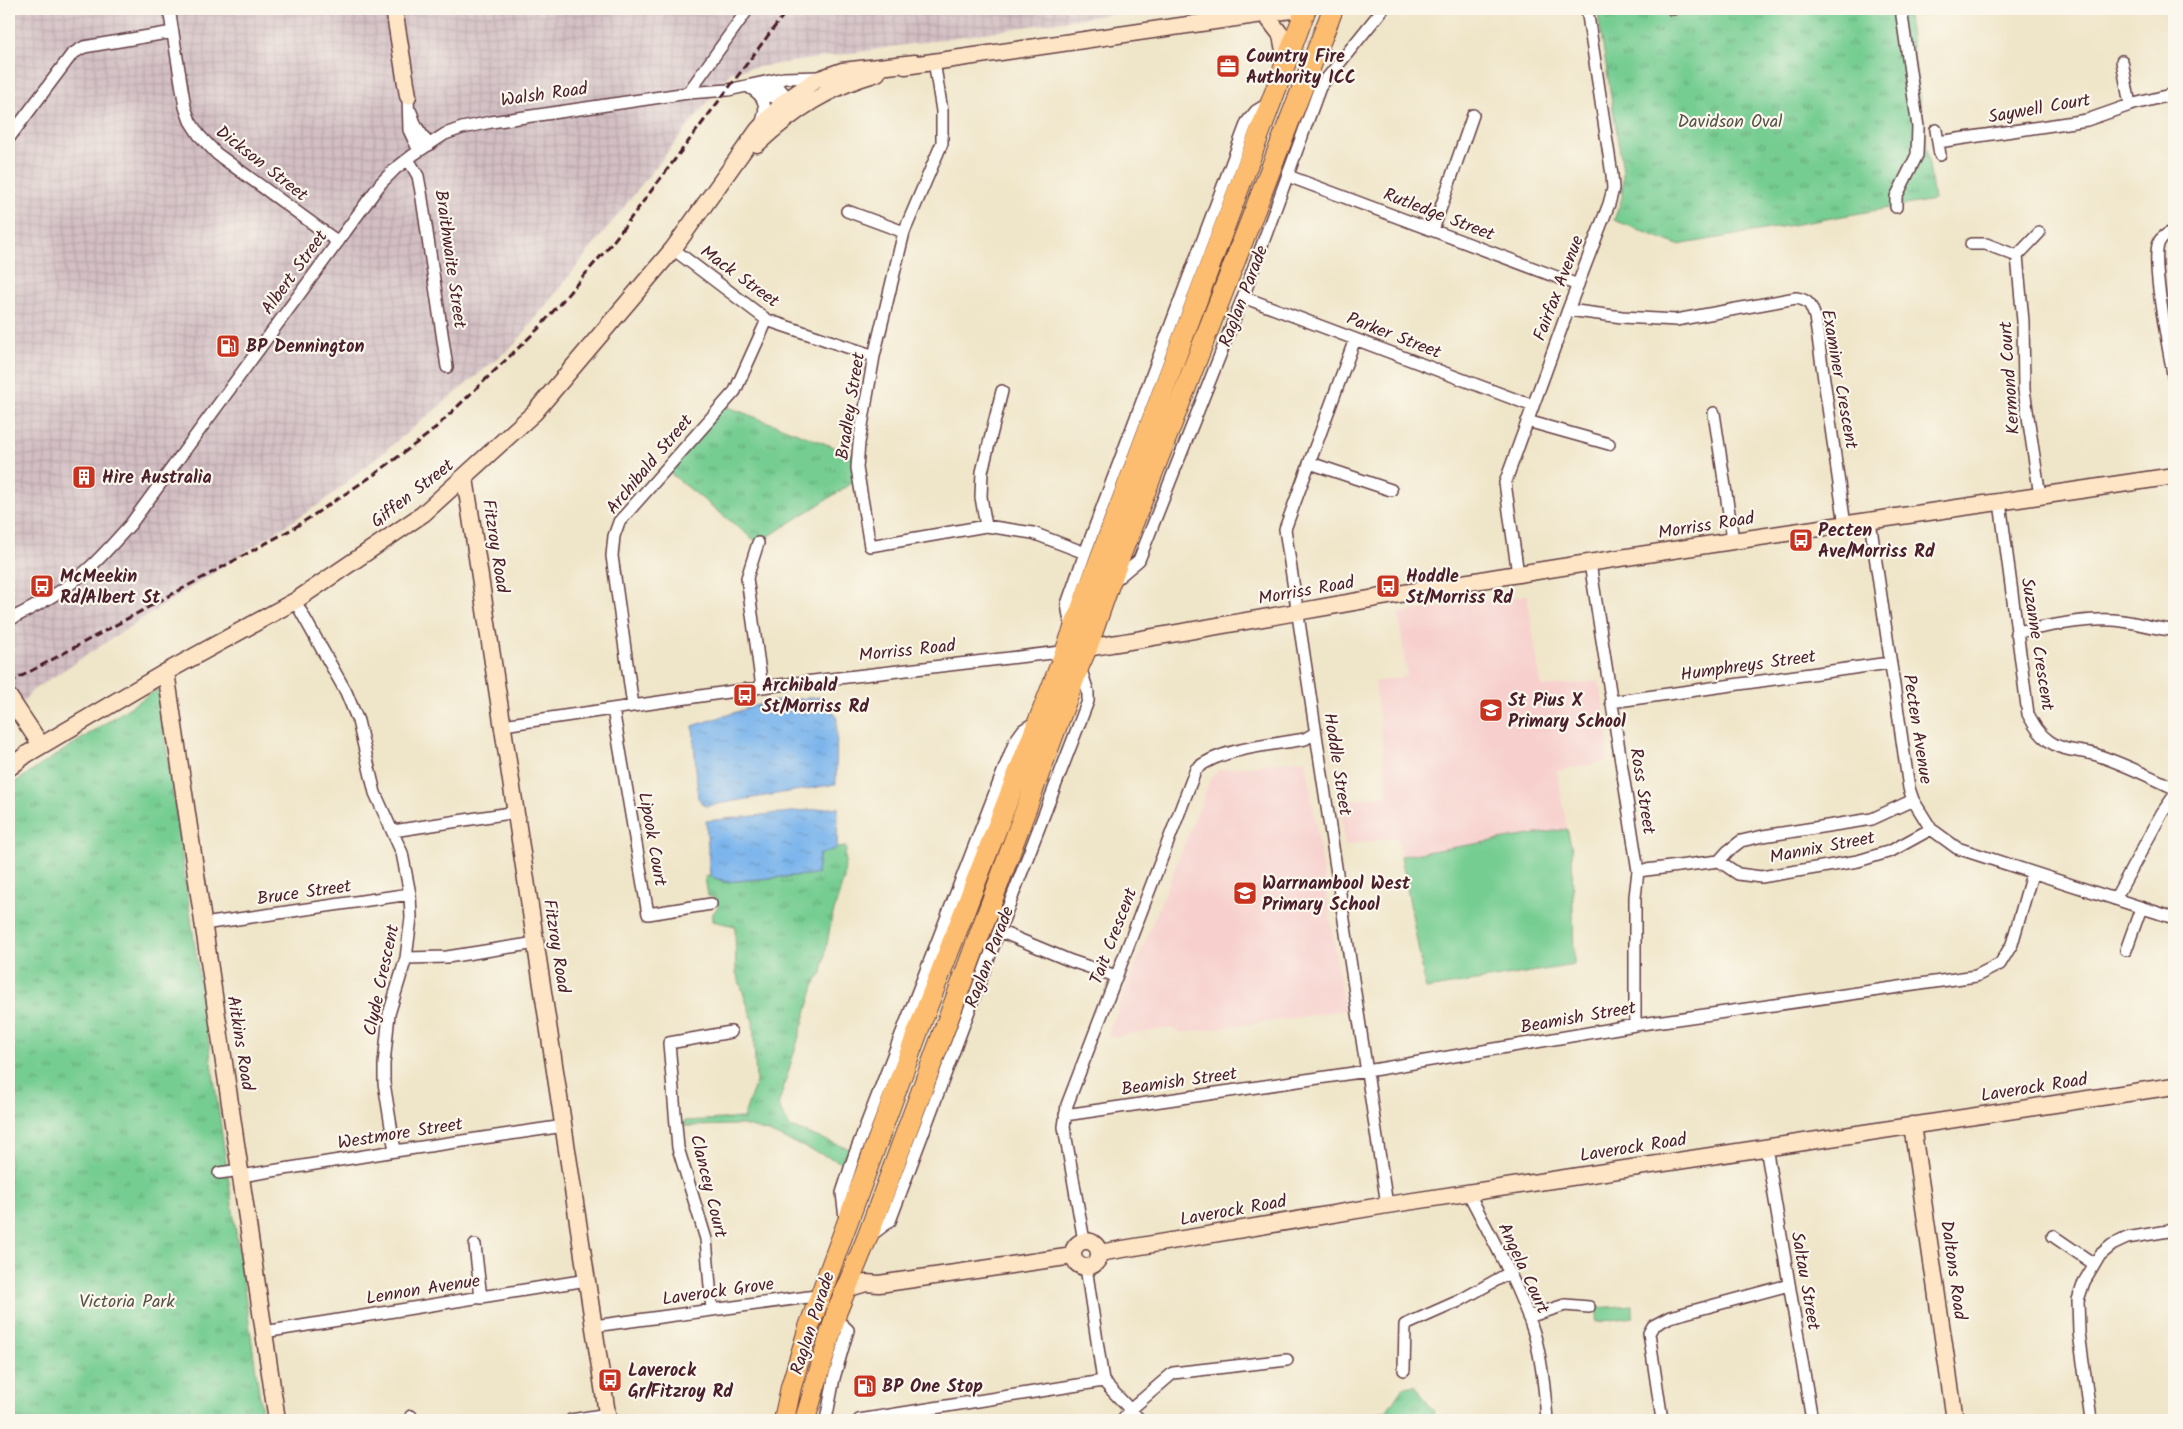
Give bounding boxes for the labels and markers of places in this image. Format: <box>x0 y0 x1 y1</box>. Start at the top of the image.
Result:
place label: Country Fire Authority ICC <box>1246 43 1356 93</box>
office icon: Country Fire Authority ICC <box>1215 53 1241 79</box>
fuel station icon: BP Dennington <box>215 333 241 359</box>
place label: BP Dennington <box>246 333 364 362</box>
building icon: Hire Australia <box>71 464 97 490</box>
place label: Hire Australia <box>102 464 212 493</box>
place label: Pecten Ave/Morriss Rd <box>1818 517 1935 567</box>
bus stop icon: Pecten Ave/Morriss Rd <box>1788 527 1814 553</box>
place label: McMeekin Rd/Albert St <box>60 563 161 613</box>
place label: Hoddle St/Morriss Rd <box>1406 563 1513 613</box>
bus stop icon: McMeekin Rd/Albert St <box>29 573 55 599</box>
bus stop icon: Hoddle St/Morriss Rd <box>1375 573 1401 599</box>
place label: Archibald St/Morriss Rd <box>762 672 869 722</box>
bus stop icon: Archibald St/Morriss Rd <box>732 682 758 708</box>
place label: St Pius X Primary School <box>1508 687 1626 737</box>
school or university icon: St Pius X Primary School <box>1478 697 1504 723</box>
place label: Warrnambool West Primary School <box>1262 870 1411 920</box>
school or university icon: Warrnambool West Primary School <box>1232 880 1258 906</box>
place label: Laverock Gr/Fitzroy Rd <box>628 1357 733 1407</box>
bus stop icon: Laverock Gr/Fitzroy Rd <box>597 1367 623 1393</box>
fuel station icon: BP One Stop <box>852 1373 878 1399</box>
place label: BP One Stop <box>882 1373 983 1402</box>

